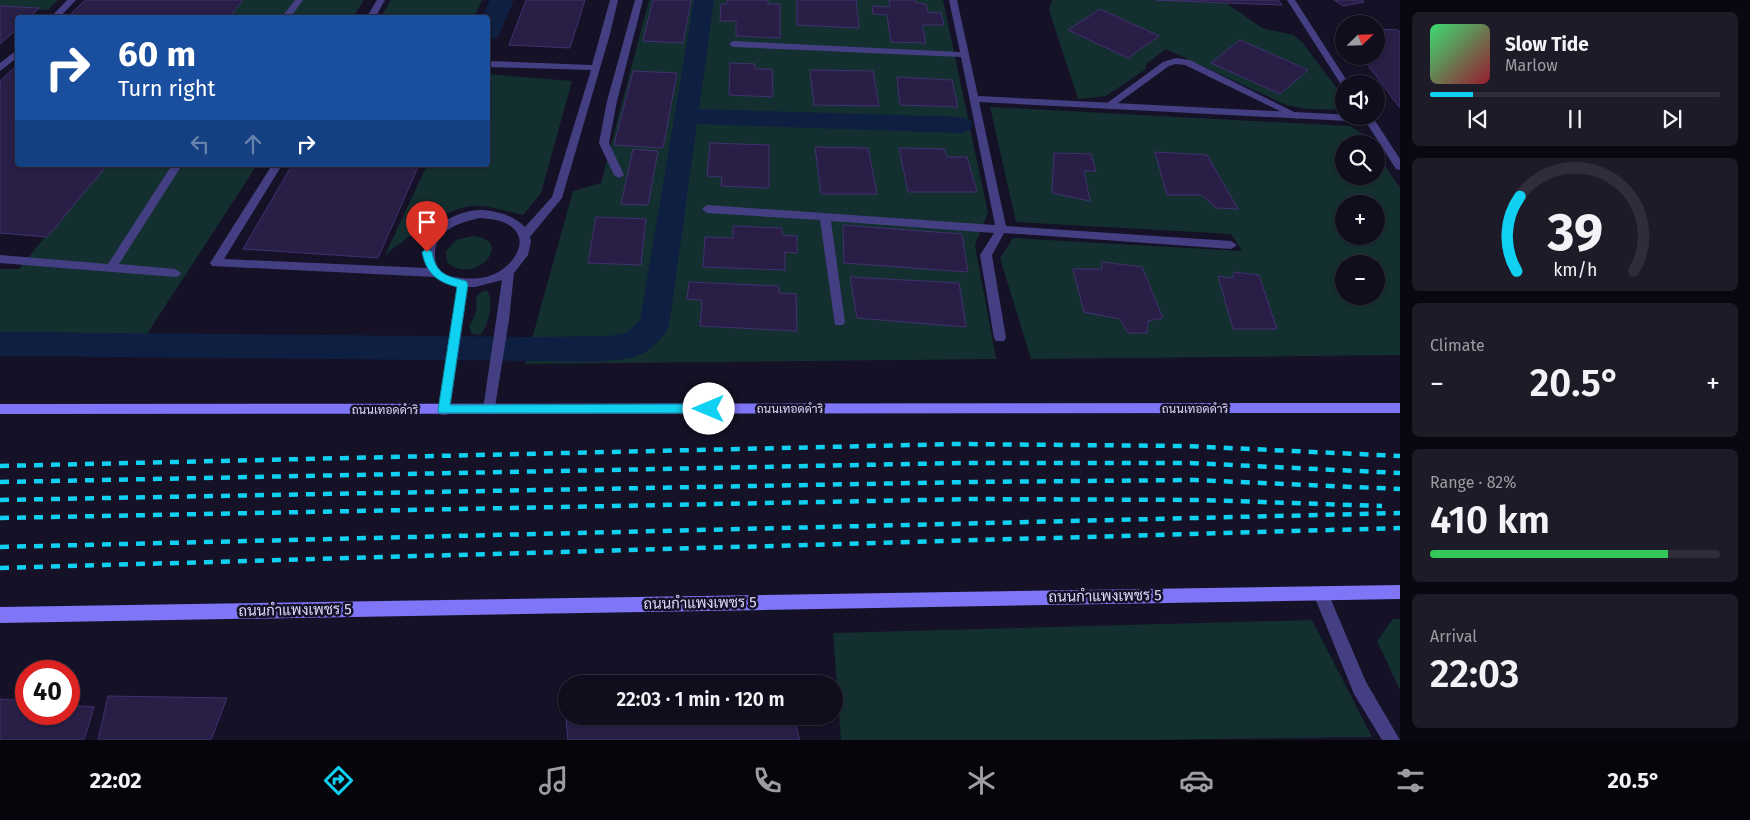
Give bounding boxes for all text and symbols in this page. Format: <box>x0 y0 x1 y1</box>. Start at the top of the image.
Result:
north arrow <box>1335 15 1385 65</box>
map controls <box>1335 15 1385 305</box>
text: 60 m <box>118 33 196 75</box>
text: Slow Tide <box>1505 33 1589 56</box>
icon: right <box>35 35 100 100</box>
text: Marlow <box>1505 56 1558 75</box>
text: Turn right <box>118 75 215 102</box>
button: sound <box>1335 75 1385 125</box>
icon: previous <box>1464 105 1492 133</box>
icon: pause <box>1561 105 1589 133</box>
icon: next <box>1658 105 1686 133</box>
icon: left <box>186 130 214 158</box>
icon: ahead <box>239 130 267 158</box>
icon: right <box>292 130 320 158</box>
button: search <box>1335 135 1385 185</box>
button: + <box>1335 195 1385 245</box>
pin <box>406 201 448 252</box>
text: 39 <box>1546 201 1603 264</box>
icon: arrive <box>413 208 441 236</box>
button: − <box>1335 255 1385 305</box>
text: km/h <box>1553 259 1597 281</box>
text: Climate <box>1430 336 1485 355</box>
text: 20.5° <box>1530 360 1620 406</box>
text: − <box>1430 367 1444 400</box>
text: + <box>1706 367 1720 400</box>
position arrow <box>682 382 734 434</box>
street label: ถนนเทอดดำริ <box>757 402 824 416</box>
street label: ถนนเทอดดำริ <box>1162 402 1229 416</box>
street label: ถนนเทอดดำริ <box>352 403 419 417</box>
text: Range · 82% <box>1430 473 1517 492</box>
text: 410 km <box>1430 497 1550 543</box>
street label: ถนนกำแพงเพชร 5 <box>1048 586 1162 606</box>
street label: ถนนกำแพงเพชร 5 <box>643 593 757 613</box>
street label: ถนนกำแพงเพชร 5 <box>238 600 352 620</box>
text: Arrival <box>1430 627 1477 646</box>
text: 22:03 <box>1430 651 1519 697</box>
speed limit sign: 40 <box>15 660 80 725</box>
text: 22:03 · 1 min · 120 m <box>616 688 785 711</box>
icon: directions <box>321 763 356 798</box>
icon: music <box>536 763 571 798</box>
icon: phone <box>750 763 785 798</box>
icon: climate <box>964 763 999 798</box>
icon: car <box>1179 763 1214 798</box>
icon: filters <box>1393 763 1428 798</box>
text: 22:02 <box>90 767 142 794</box>
text: 20.5° <box>1607 767 1660 794</box>

